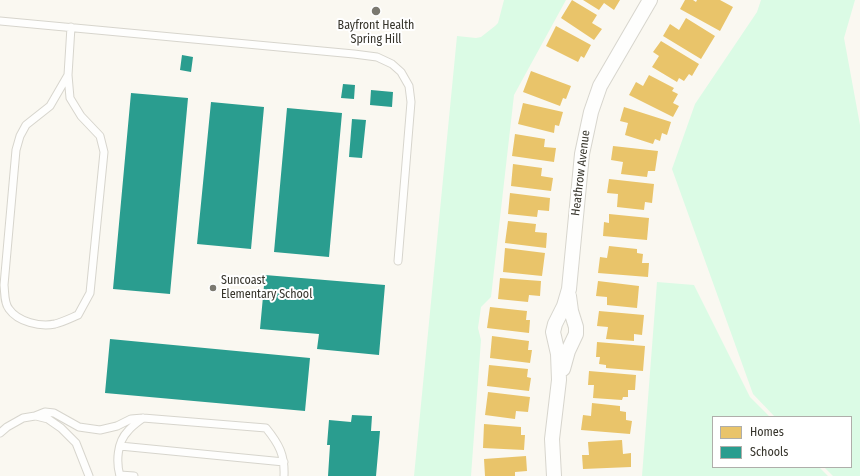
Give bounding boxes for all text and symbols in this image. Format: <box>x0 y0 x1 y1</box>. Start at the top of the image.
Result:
marker: Bayfront Health Spring Hill <box>370 5 382 17</box>
place label: Bayfront Health Spring Hill <box>338 19 414 47</box>
street label: Heathrow Avenue <box>569 129 593 217</box>
place label: Suncoast Elementary School <box>221 274 312 302</box>
marker: Suncoast Elementary School <box>208 283 218 293</box>
legend <box>712 416 852 468</box>
text: Homes <box>750 425 784 439</box>
text: Schools <box>750 445 788 459</box>

